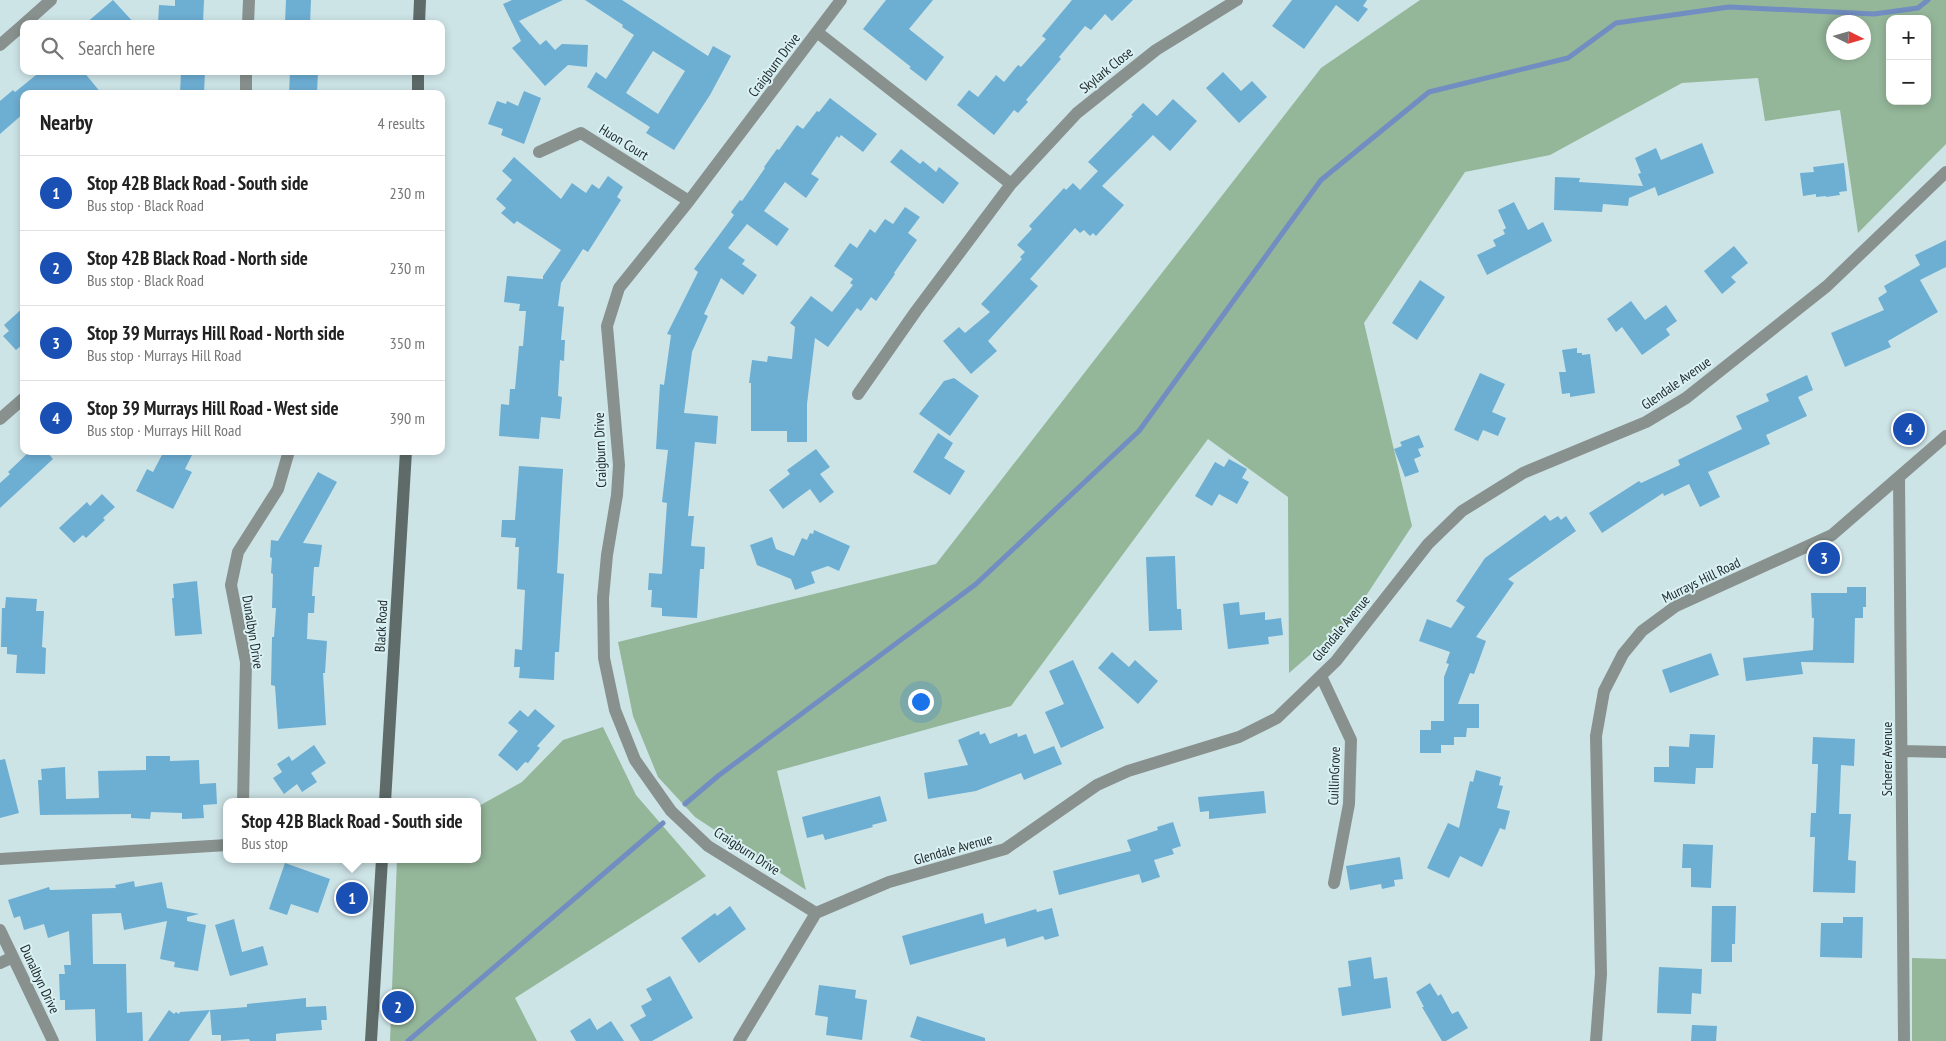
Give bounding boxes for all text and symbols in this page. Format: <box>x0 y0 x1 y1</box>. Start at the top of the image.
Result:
north arrow <box>1826 15 1871 60</box>
map controls <box>1886 15 1931 105</box>
button: + <box>1886 15 1931 60</box>
search box <box>20 20 445 75</box>
street label: Craigburn Drive <box>744 29 804 100</box>
icon: search <box>38 34 66 62</box>
text: Search here <box>78 36 155 60</box>
street label: Skylark Close <box>1076 43 1137 97</box>
button: − <box>1886 60 1931 105</box>
text: Nearby <box>40 109 93 136</box>
text: 4 results <box>378 113 425 133</box>
street label: Huon Court <box>596 120 652 164</box>
text: Stop 42B Black Road - South side <box>87 171 308 195</box>
text: 1 <box>52 183 60 203</box>
text: 230 m <box>390 183 425 203</box>
text: Bus stop · Black Road <box>87 195 204 215</box>
text: Stop 42B Black Road - North side <box>87 246 308 270</box>
text: 2 <box>52 258 60 278</box>
text: 230 m <box>390 258 425 278</box>
text: Bus stop · Black Road <box>87 270 204 290</box>
text: Stop 39 Murrays Hill Road - North side <box>87 321 345 345</box>
text: 3 <box>52 333 60 353</box>
text: 350 m <box>390 333 425 353</box>
text: Bus stop · Murrays Hill Road <box>87 345 241 365</box>
street label: Glendale Avenue <box>1638 352 1714 414</box>
text: Stop 39 Murrays Hill Road - West side <box>87 396 339 420</box>
text: 4 <box>52 408 60 428</box>
text: 390 m <box>390 408 425 428</box>
pin: 4 <box>1893 410 1925 448</box>
street label: Craigburn Drive <box>590 412 610 488</box>
text: Bus stop · Murrays Hill Road <box>87 420 241 440</box>
pin: 3 <box>1808 539 1840 577</box>
street label: Murrays Hill Road <box>1659 553 1743 607</box>
street label: Glendale Avenue <box>1308 591 1374 665</box>
street label: Dunalbyn Drive <box>238 594 268 670</box>
street label: Black Road <box>371 599 391 653</box>
your location <box>908 689 934 715</box>
street label: Scherer Avenue <box>1878 722 1896 796</box>
street label: CuillinGrove <box>1324 746 1344 806</box>
popup <box>223 798 481 863</box>
text: Stop 42B Black Road - South side <box>241 809 463 833</box>
street label: Craigburn Drive <box>711 823 784 879</box>
street label: Glendale Avenue <box>912 829 995 869</box>
text: Bus stop <box>241 833 288 853</box>
pin: 1 <box>336 879 368 917</box>
street label: Dunalbyn Drive <box>16 942 64 1017</box>
pin: 2 <box>382 988 414 1026</box>

